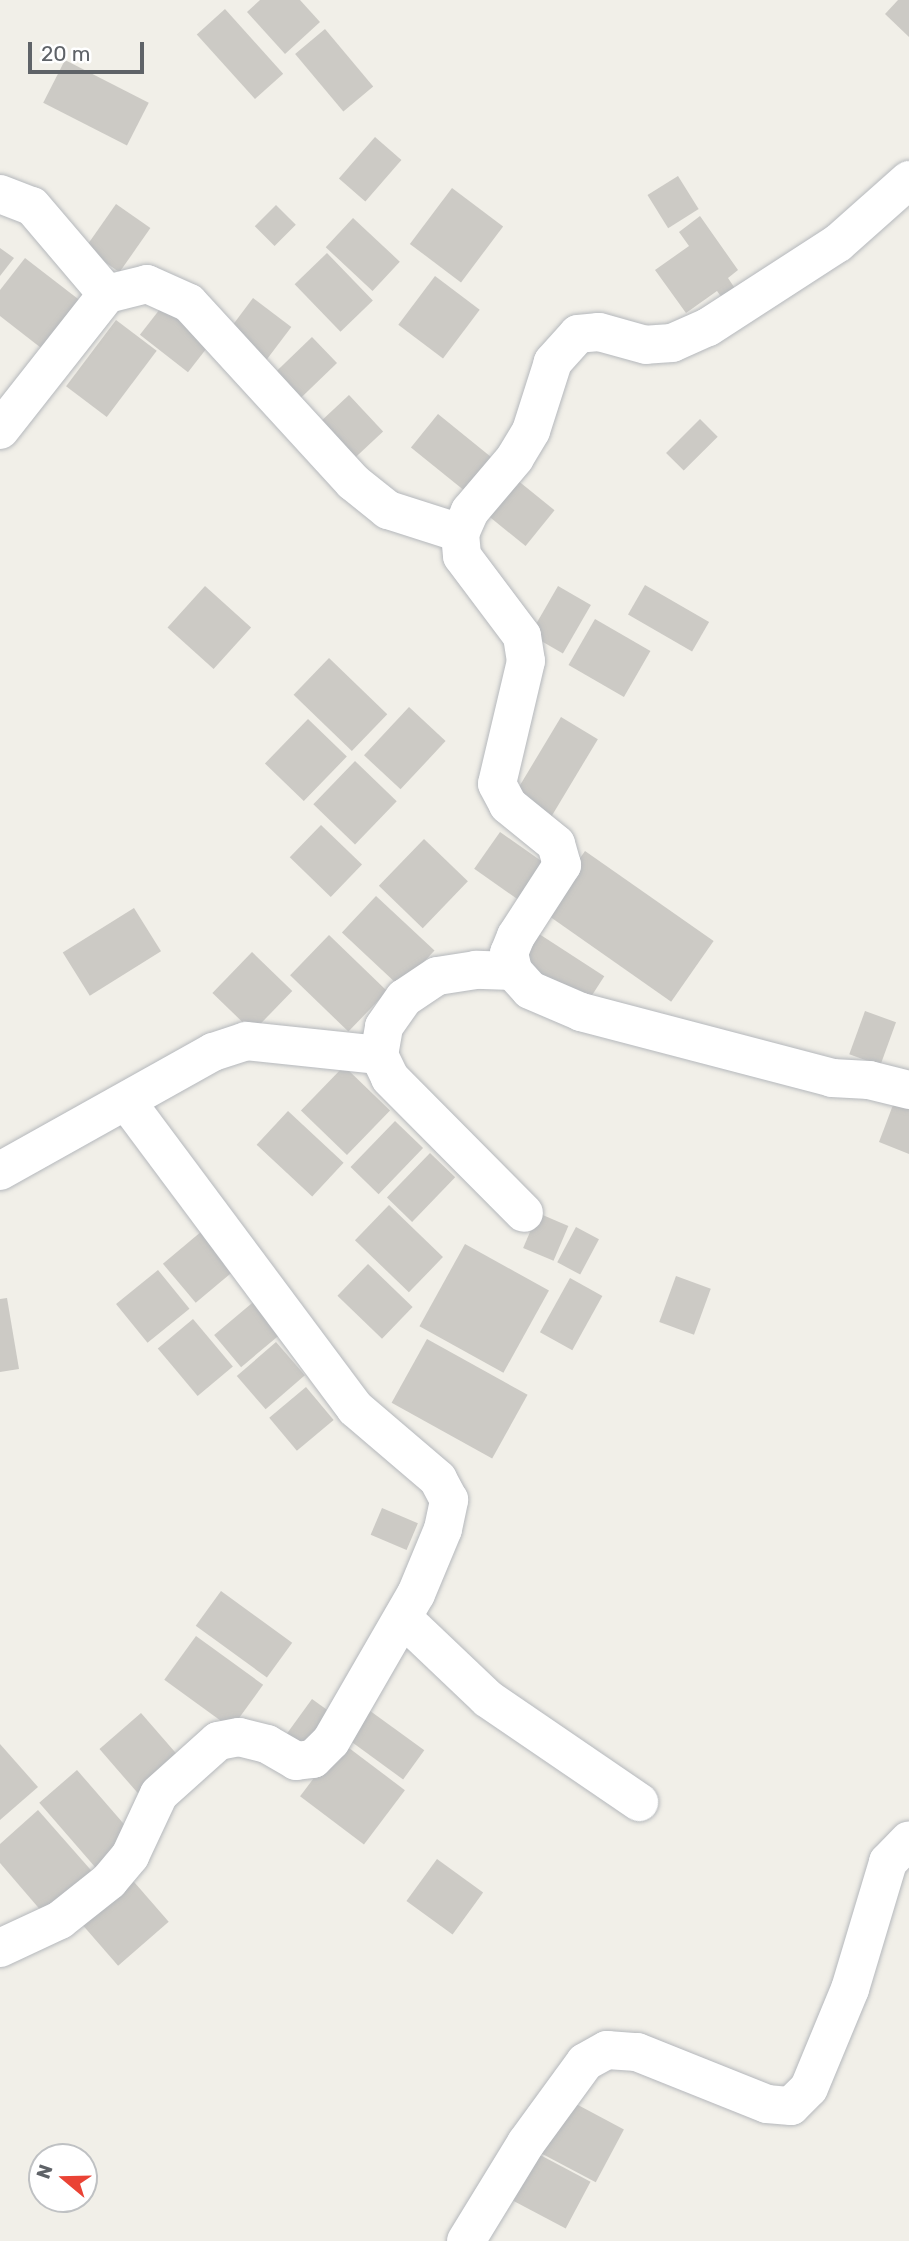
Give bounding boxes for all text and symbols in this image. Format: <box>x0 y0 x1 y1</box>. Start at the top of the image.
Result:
scale bar <box>32 28 147 72</box>
text: 20 m <box>41 41 90 66</box>
north arrow <box>28 2143 98 2213</box>
text: N <box>31 2161 58 2182</box>

